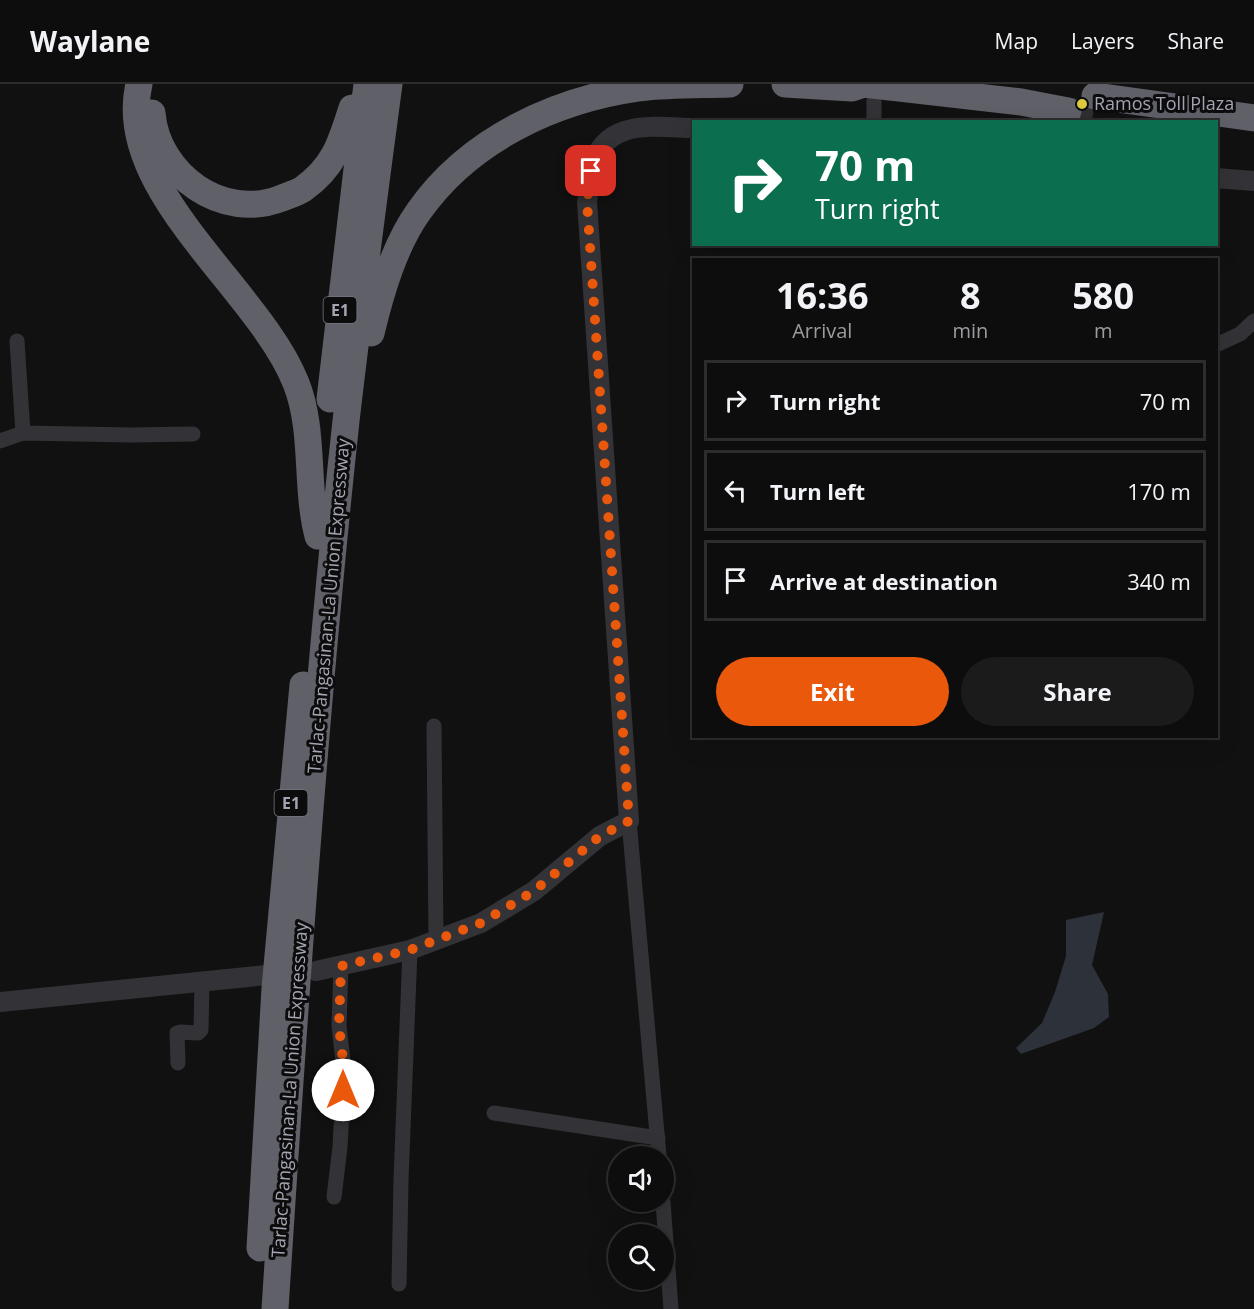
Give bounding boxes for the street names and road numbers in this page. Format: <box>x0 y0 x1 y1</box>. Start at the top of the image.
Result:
road number: E1 <box>324 297 356 323</box>
street label: Tarlac-Pangasinan-La Union Expressway <box>301 436 355 774</box>
road number: E1 <box>274 790 308 816</box>
street label: Tarlac-Pangasinan-La Union Expressway <box>265 920 313 1258</box>

